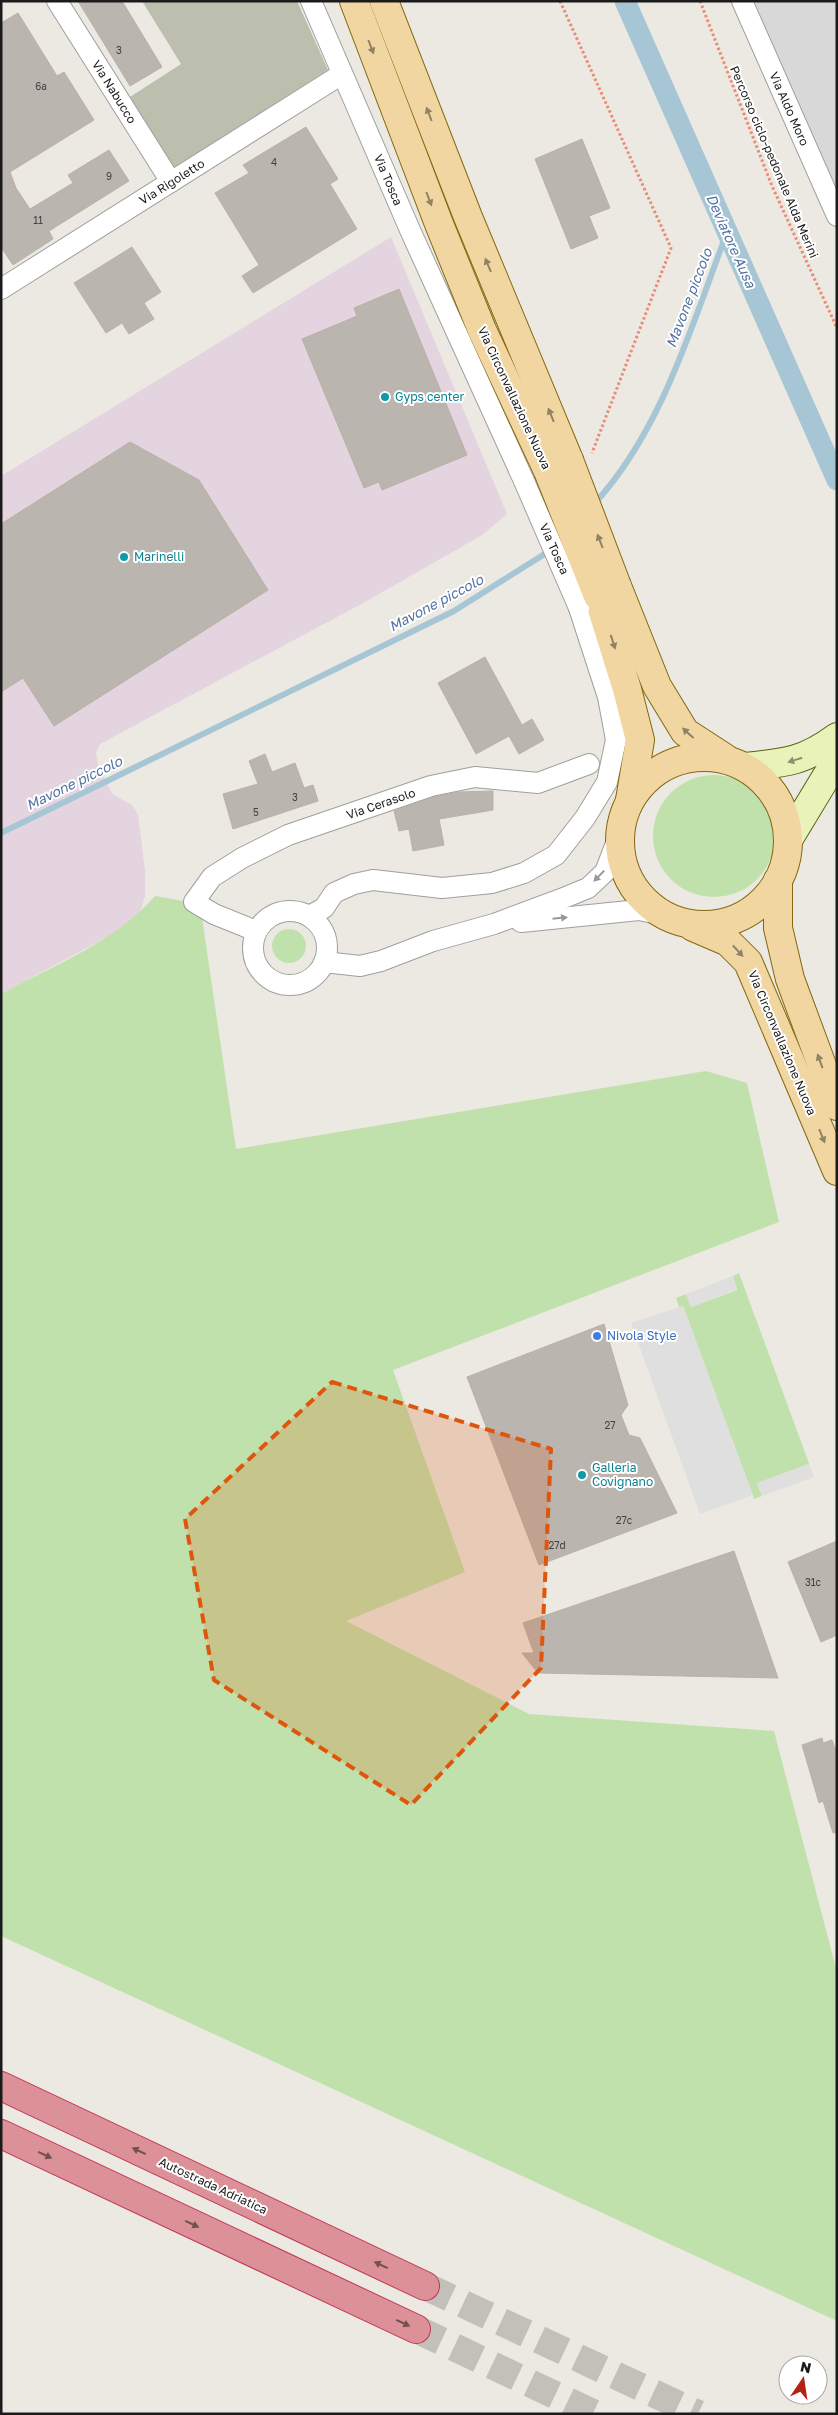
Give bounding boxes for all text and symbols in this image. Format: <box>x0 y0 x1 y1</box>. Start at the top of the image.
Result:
one-way arrow <box>368 40 376 54</box>
house number: 3 <box>116 44 122 56</box>
street label: Via Nabucco <box>89 57 140 126</box>
street label: Percorso ciclo-pedonale Alda Merini <box>727 63 822 260</box>
street label: Via Aldo Moro <box>766 69 812 148</box>
house number: 6a <box>35 80 47 92</box>
one-way arrow <box>424 107 432 121</box>
street label: Via Tosca <box>371 152 406 208</box>
street label: Via Rigoletto <box>136 156 207 208</box>
house number: 4 <box>271 156 277 168</box>
house number: 9 <box>106 170 112 182</box>
one-way arrow <box>426 191 434 206</box>
water label: Deviatore Ausa <box>703 191 760 291</box>
house number: 11 <box>33 214 43 226</box>
water label: Mavone piccolo <box>662 244 716 350</box>
one-way arrow <box>484 258 492 272</box>
street label: Via Circonvallazione Nuova <box>475 324 554 472</box>
place label: Gyps center <box>395 389 464 404</box>
marker: Gyps center <box>379 391 391 403</box>
one-way arrow <box>546 408 554 422</box>
street label: Via Tosca <box>537 521 572 577</box>
one-way arrow <box>596 533 603 548</box>
place label: Marinelli <box>134 549 184 564</box>
marker: Marinelli <box>118 551 130 563</box>
water label: Mavone piccolo <box>386 570 487 635</box>
one-way arrow <box>609 635 617 650</box>
one-way arrow <box>682 727 695 738</box>
water label: Mavone piccolo <box>23 751 126 813</box>
one-way arrow <box>787 757 802 765</box>
street label: Via Cerasolo <box>344 785 417 822</box>
house number: 3 <box>292 791 298 803</box>
house number: 5 <box>253 806 259 818</box>
one-way arrow <box>594 870 606 882</box>
one-way arrow <box>552 914 568 922</box>
one-way arrow <box>732 945 743 958</box>
street label: Via Circonvallazione Nuova <box>745 968 820 1117</box>
one-way arrow <box>816 1053 824 1068</box>
one-way arrow <box>819 1129 827 1143</box>
place label: Nivola Style <box>607 1328 677 1343</box>
marker: Nivola Style <box>591 1330 603 1342</box>
house number: 27 <box>604 1419 616 1431</box>
place label: Galleria Covignano <box>592 1460 653 1489</box>
marker: Galleria Covignano <box>576 1469 588 1481</box>
house number: 27c <box>616 1514 633 1526</box>
house number: 27d <box>548 1539 566 1551</box>
house number: 31c <box>805 1576 822 1588</box>
one-way arrow <box>132 2147 146 2155</box>
one-way arrow <box>38 2151 52 2159</box>
street label: Autostrada Adriatica <box>157 2154 270 2217</box>
one-way arrow <box>185 2220 200 2229</box>
one-way arrow <box>374 2261 388 2269</box>
one-way arrow <box>396 2319 410 2327</box>
north arrow <box>778 2355 828 2405</box>
text: N <box>799 2357 813 2376</box>

